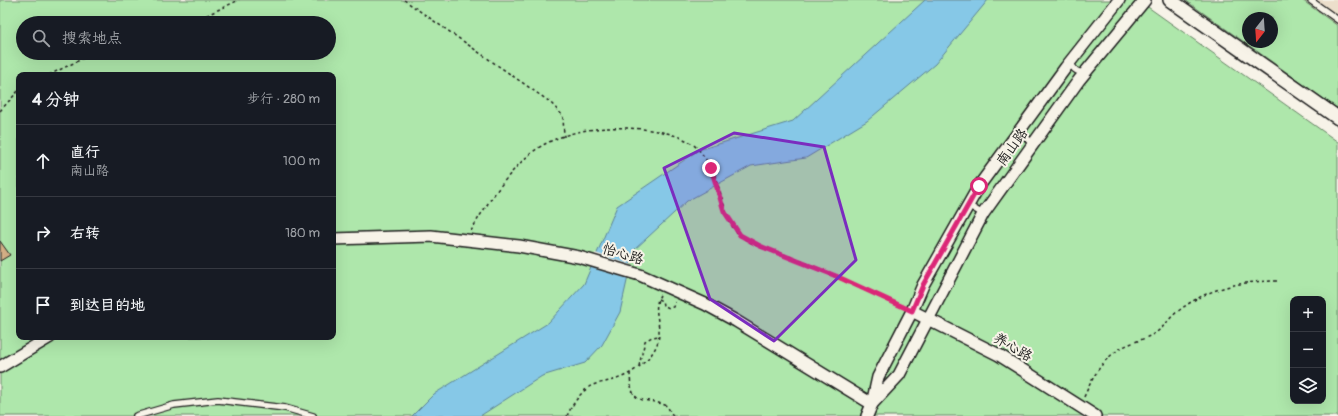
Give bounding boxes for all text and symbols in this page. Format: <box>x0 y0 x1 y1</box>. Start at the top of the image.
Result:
north arrow <box>1242 12 1278 48</box>
search box <box>16 16 336 60</box>
icon: search <box>30 27 52 49</box>
text: 搜索地点 <box>62 29 122 48</box>
text: 4 分钟 <box>32 89 80 110</box>
text: 步行 · 280 m <box>247 91 320 107</box>
street label: 南山路 <box>993 125 1031 169</box>
text: 直行 <box>70 143 100 162</box>
icon: ahead <box>32 150 54 172</box>
text: 100 m <box>283 153 320 169</box>
route end <box>702 159 720 177</box>
text: 南山路 <box>70 163 109 179</box>
route start <box>970 177 988 195</box>
icon: right <box>32 222 54 244</box>
text: 右转 <box>70 224 100 243</box>
text: 180 m <box>285 225 320 241</box>
street label: 怡心路 <box>600 240 646 268</box>
icon: arrive <box>32 294 54 316</box>
text: 到达目的地 <box>70 296 145 315</box>
map controls <box>1290 296 1326 404</box>
button: + <box>1290 296 1326 332</box>
street label: 养心路 <box>991 329 1035 365</box>
button: − <box>1290 332 1326 368</box>
button: layers <box>1290 368 1326 404</box>

